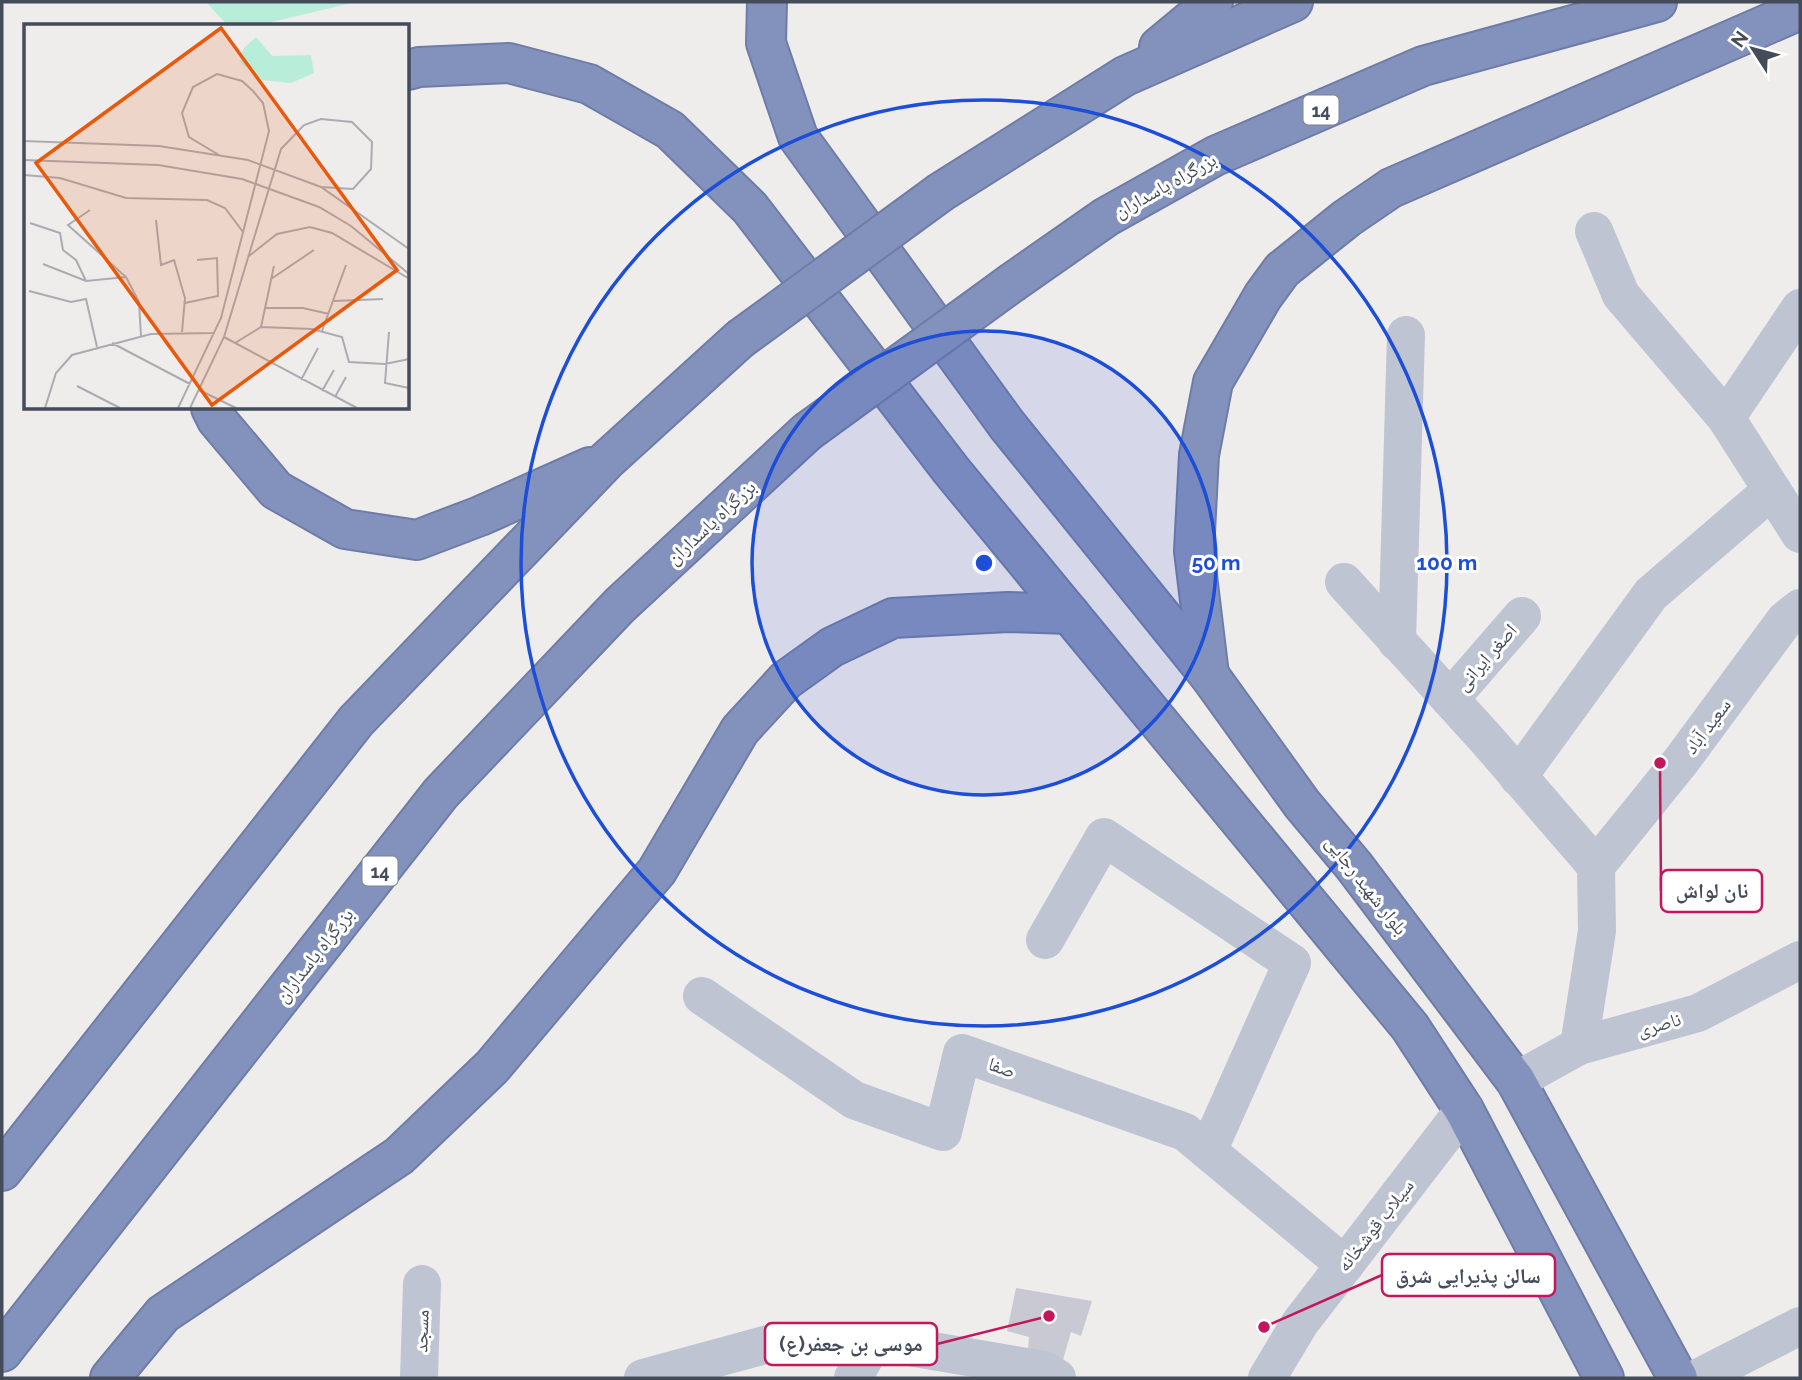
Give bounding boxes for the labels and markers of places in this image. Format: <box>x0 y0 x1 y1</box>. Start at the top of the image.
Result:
centre of rings <box>972 551 996 575</box>
callout: نان لواش <box>1661 870 1762 912</box>
callout: سالن پذیرایی شرق <box>1382 1254 1555 1296</box>
callout: موسی بن جعفر(ع) <box>765 1323 937 1365</box>

